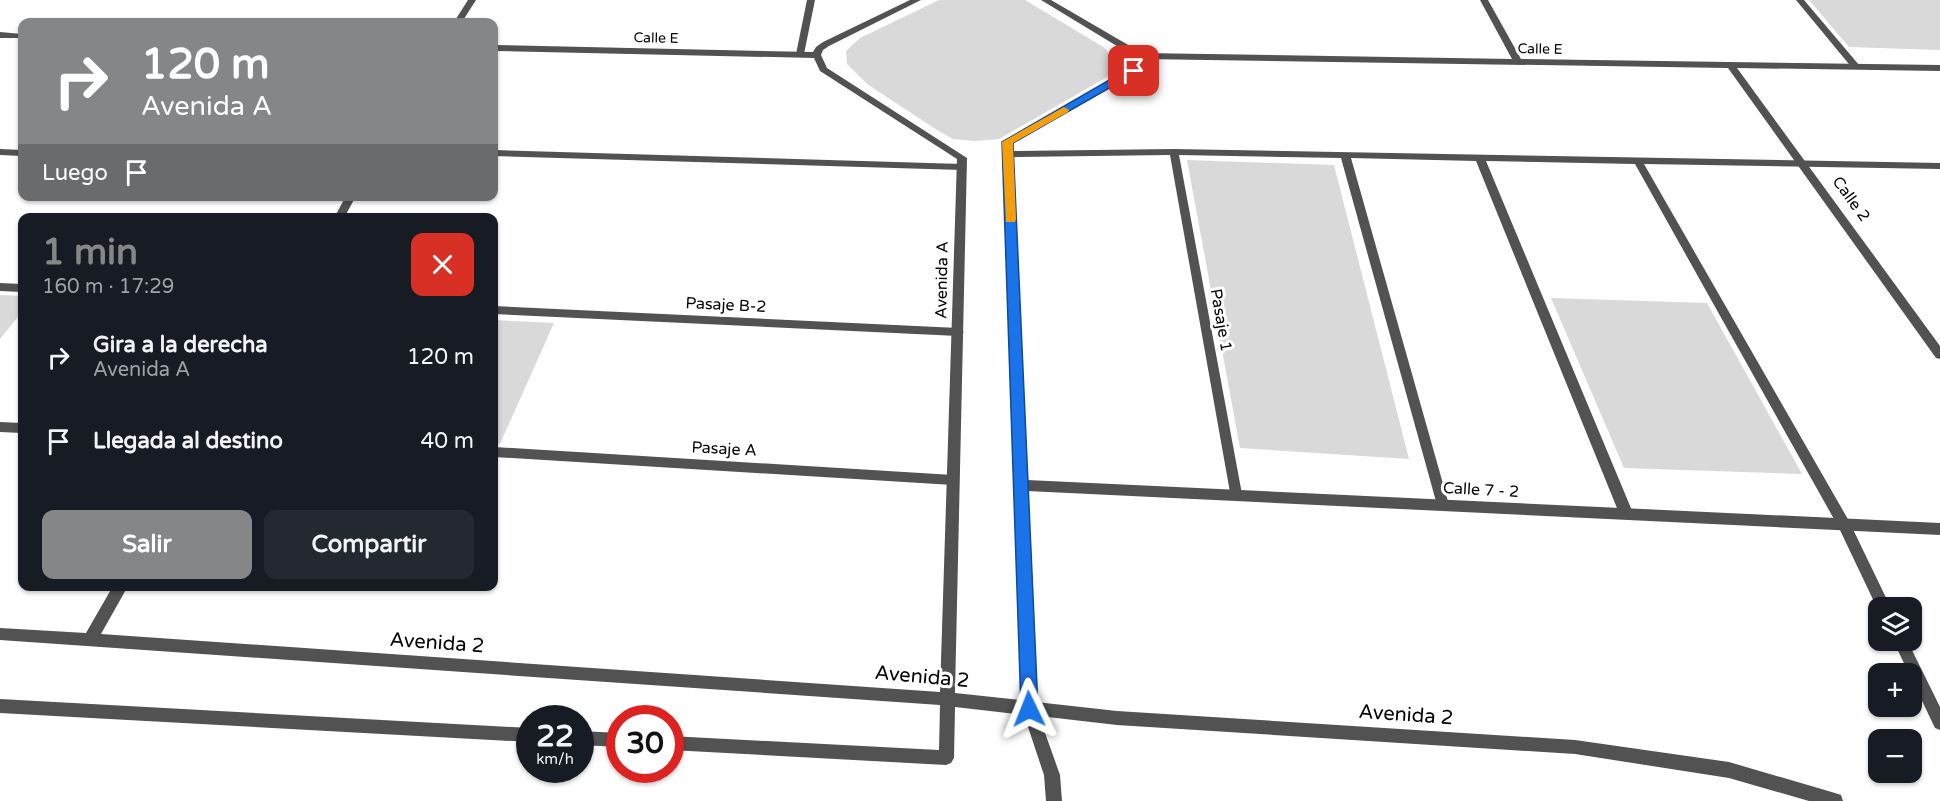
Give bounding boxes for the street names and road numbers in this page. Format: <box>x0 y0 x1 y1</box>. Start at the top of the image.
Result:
street label: Calle E <box>633 29 679 47</box>
street label: Calle E <box>1517 40 1563 58</box>
street label: Calle 2 <box>1828 172 1874 226</box>
street label: Avenida A <box>931 241 953 319</box>
street label: Pasaje 1 <box>1206 287 1236 353</box>
street label: Pasaje B-2 <box>685 293 767 317</box>
street label: Pasaje A <box>691 437 757 461</box>
street label: Calle 7 - 2 <box>1442 478 1520 502</box>
street label: Avenida 2 <box>389 628 485 658</box>
street label: Avenida 2 <box>874 661 970 693</box>
street label: Avenida 2 <box>1358 700 1454 730</box>

